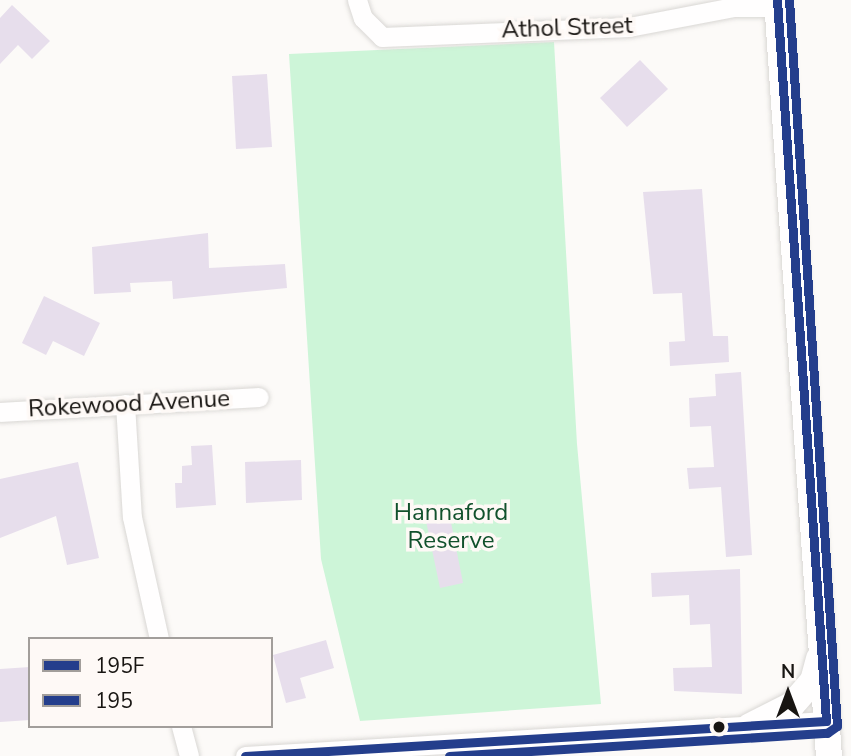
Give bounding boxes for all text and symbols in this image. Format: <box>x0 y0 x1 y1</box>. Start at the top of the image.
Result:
street label: Athol Street <box>501 11 633 45</box>
street label: Rokewood Avenue <box>27 384 231 424</box>
park label: Hannaford Reserve <box>394 499 508 555</box>
legend <box>28 637 273 728</box>
text: 195F <box>95 652 144 680</box>
north arrow <box>753 658 823 728</box>
text: N <box>781 659 795 685</box>
text: 195 <box>95 687 133 715</box>
unlabelled marker <box>712 720 726 734</box>

